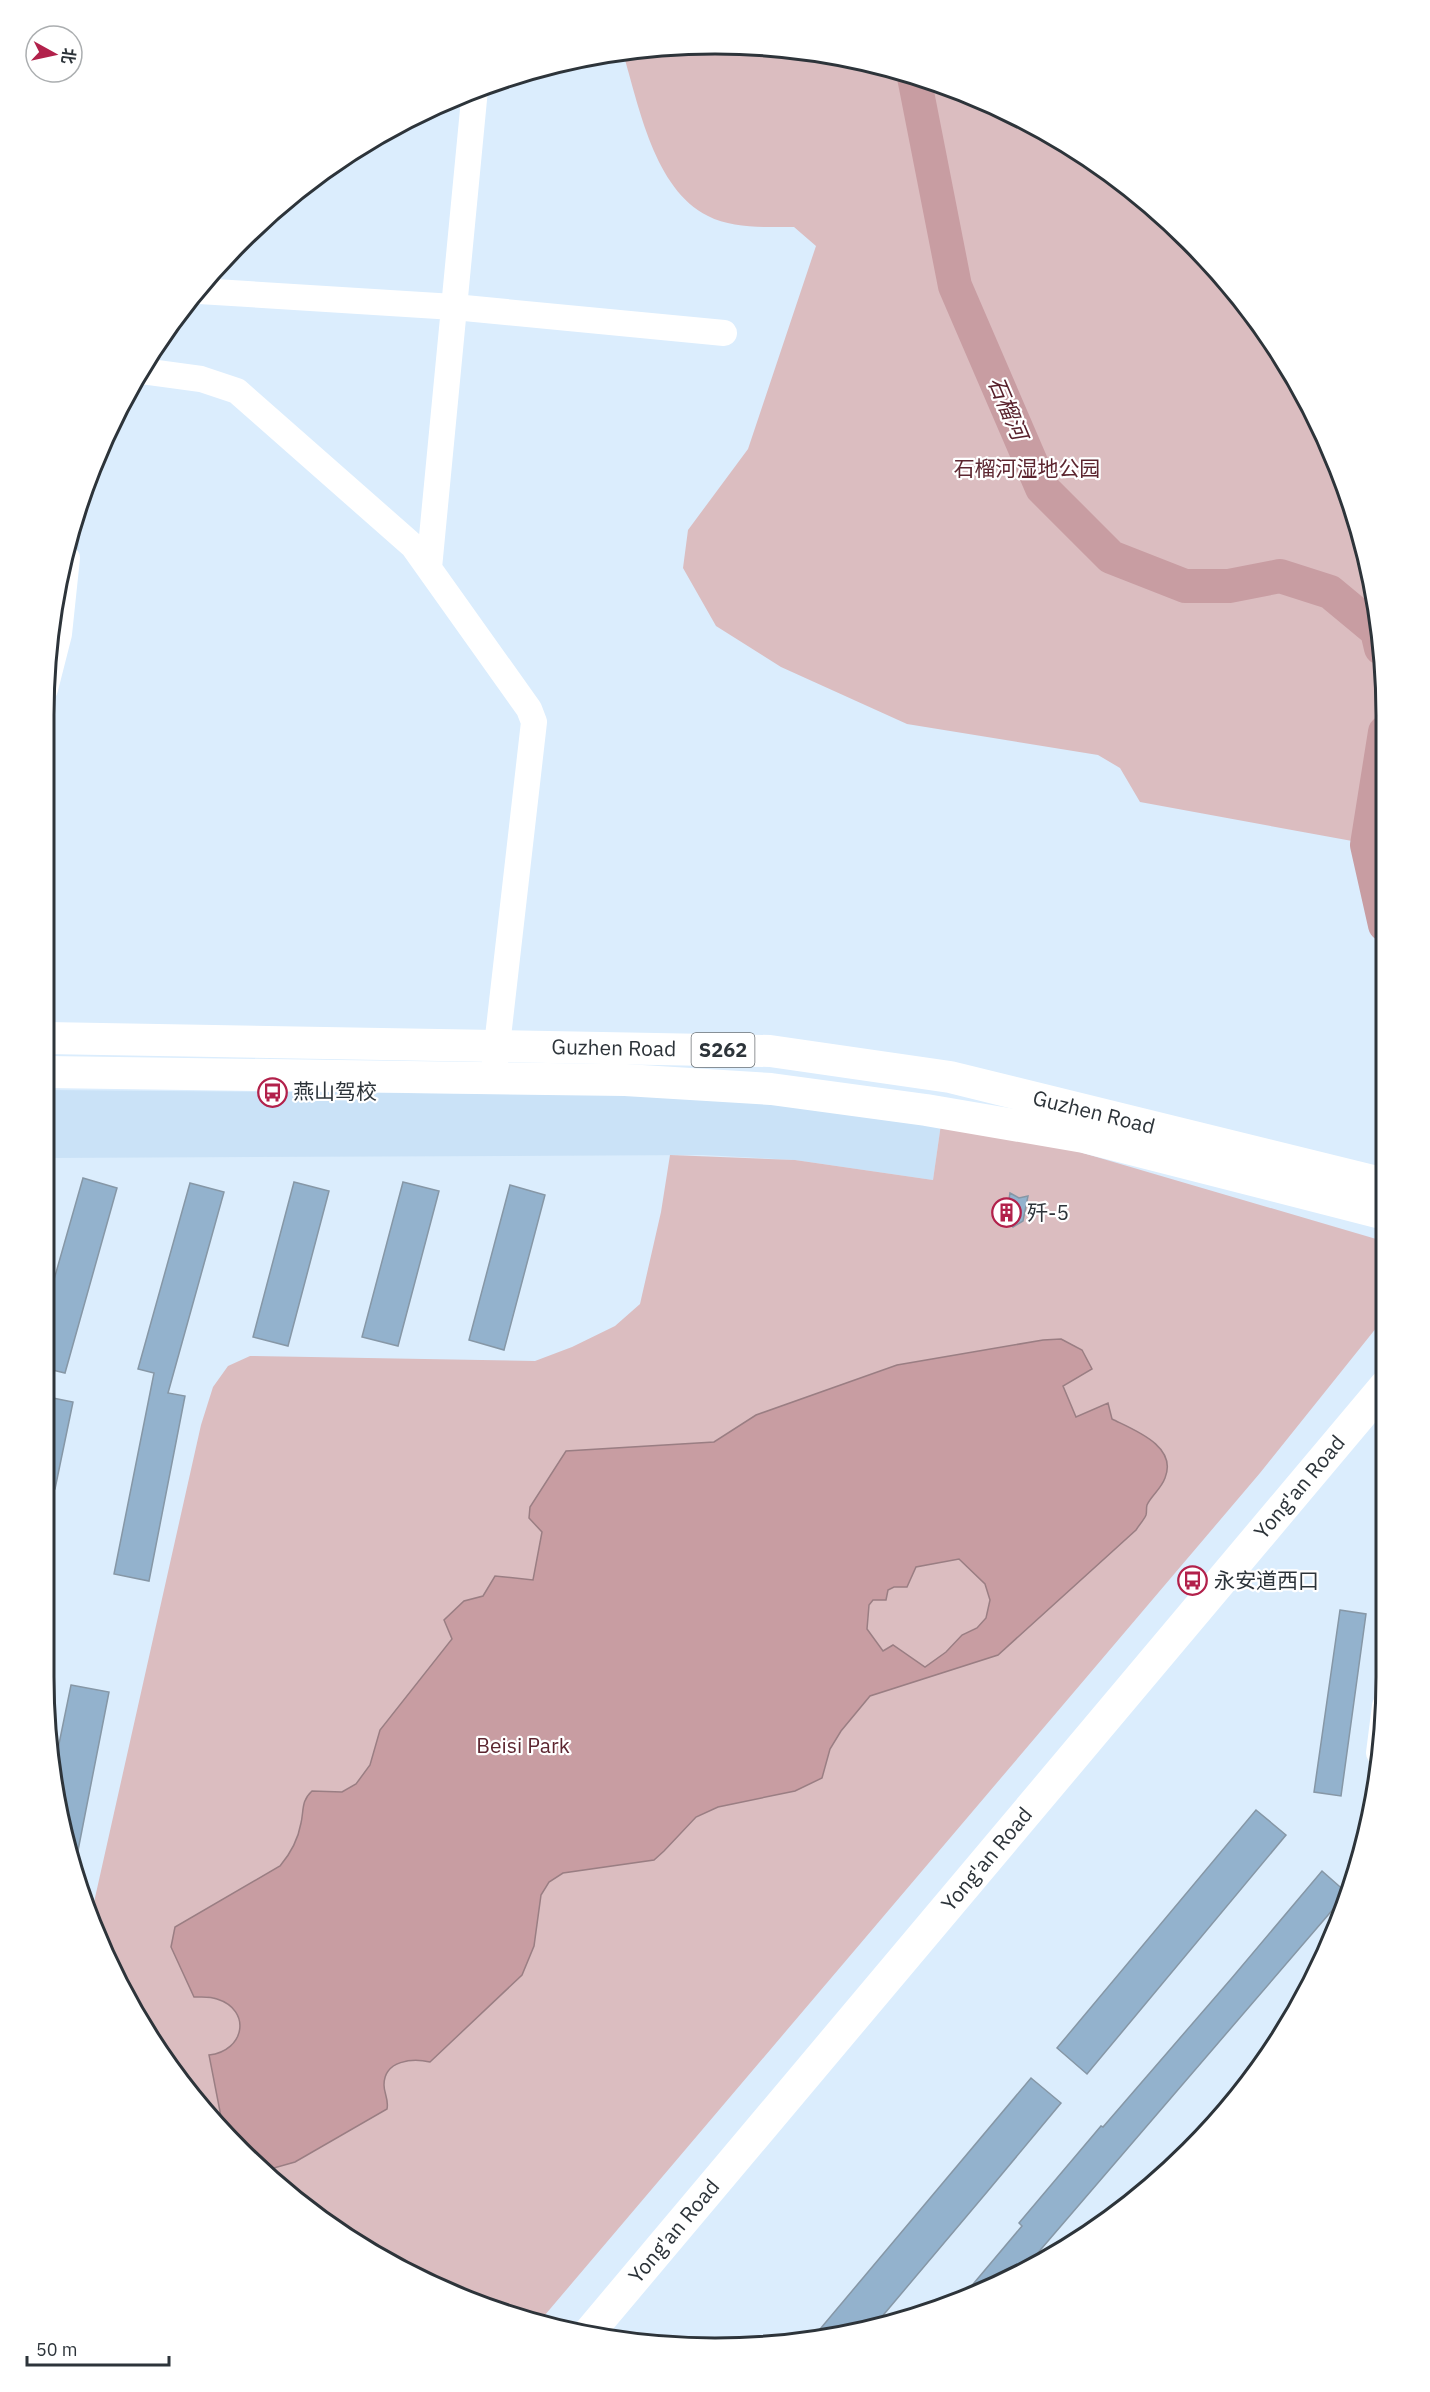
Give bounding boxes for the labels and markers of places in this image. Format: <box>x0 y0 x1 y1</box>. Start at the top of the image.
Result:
bus stop icon: 燕山驾校 <box>256 1076 288 1108</box>
place label: 燕山驾校 <box>293 1077 377 1105</box>
building icon: 歼-5 <box>990 1197 1022 1229</box>
place label: 歼-5 <box>1027 1198 1069 1226</box>
bus stop icon: 永安道西口 <box>1177 1565 1209 1597</box>
place label: 永安道西口 <box>1214 1566 1319 1594</box>

